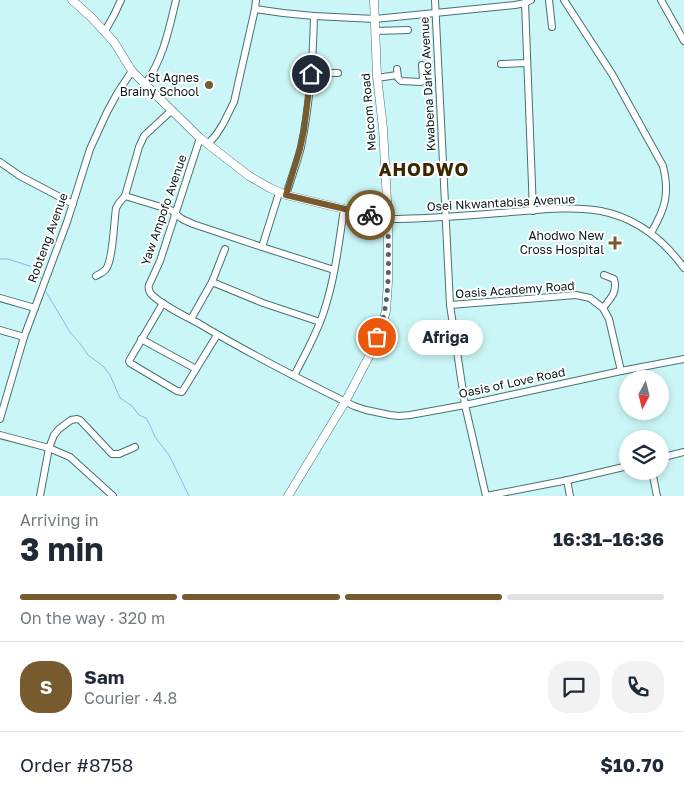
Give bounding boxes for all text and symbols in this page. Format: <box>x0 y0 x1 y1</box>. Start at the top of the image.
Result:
street label: Kwabena Darko Avenue <box>416 16 439 152</box>
pin <box>290 53 332 95</box>
icon: home <box>297 60 325 88</box>
place label: St Agnes Brainy School <box>120 70 199 99</box>
street label: Melcom Road <box>358 73 379 151</box>
marker: St Agnes Brainy School <box>203 79 215 91</box>
street label: Yaw Ampofo Avenue <box>138 153 190 267</box>
district label: AHODWO <box>379 158 469 180</box>
courier <box>345 190 395 240</box>
street label: Robteng Avenue <box>24 191 71 285</box>
street label: Osei Nkwantabisa Avenue <box>426 191 576 214</box>
icon: bike <box>356 201 384 229</box>
place label: Ahodwo New Cross Hospital <box>520 228 604 257</box>
marker: Ahodwo New Cross Hospital <box>608 236 622 250</box>
street label: Oasis Academy Road <box>455 278 575 301</box>
pin <box>356 316 398 358</box>
callout: Afriga <box>407 320 482 354</box>
icon: bag <box>363 323 391 351</box>
text: Afriga <box>422 327 469 347</box>
street label: Oasis of Love Road <box>457 364 567 401</box>
north arrow <box>619 370 669 420</box>
map controls <box>619 370 669 480</box>
button: layers <box>619 430 669 480</box>
text: Arriving in <box>20 510 99 530</box>
text: 16:31–16:36 <box>553 527 664 550</box>
text: 3 min <box>20 530 104 568</box>
text: On the way · 320 m <box>20 608 165 628</box>
button: chat <box>548 661 600 713</box>
button: phone <box>612 661 664 713</box>
text: Sam <box>84 665 124 688</box>
text: S <box>40 675 52 698</box>
text: Courier · 4.8 <box>84 688 177 708</box>
text: Order #8758 <box>20 753 133 776</box>
text: $10.70 <box>600 753 664 776</box>

